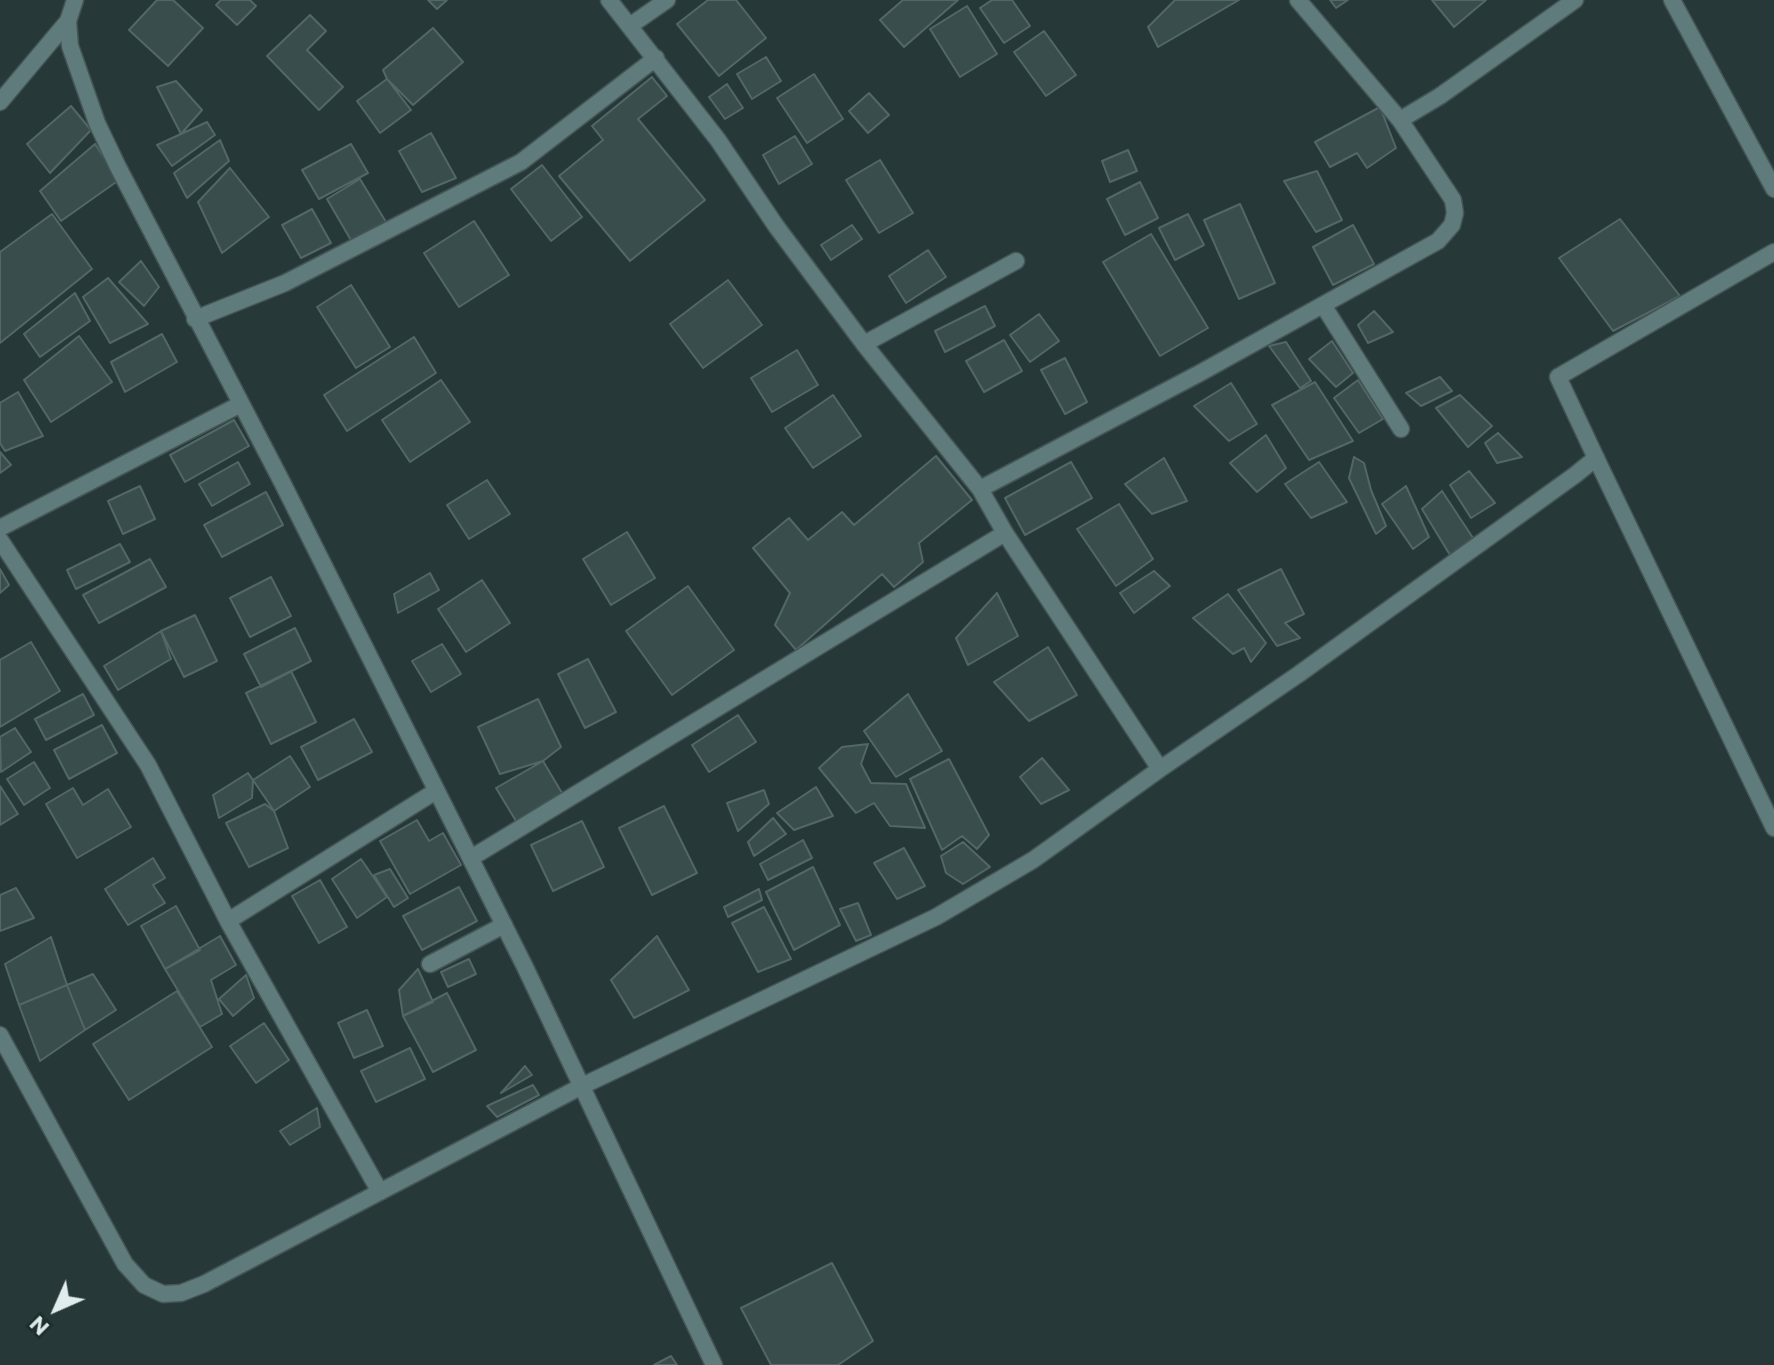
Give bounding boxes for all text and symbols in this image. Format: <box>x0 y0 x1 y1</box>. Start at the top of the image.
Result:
north arrow <box>16 1269 96 1349</box>
text: N <box>23 1311 54 1342</box>

